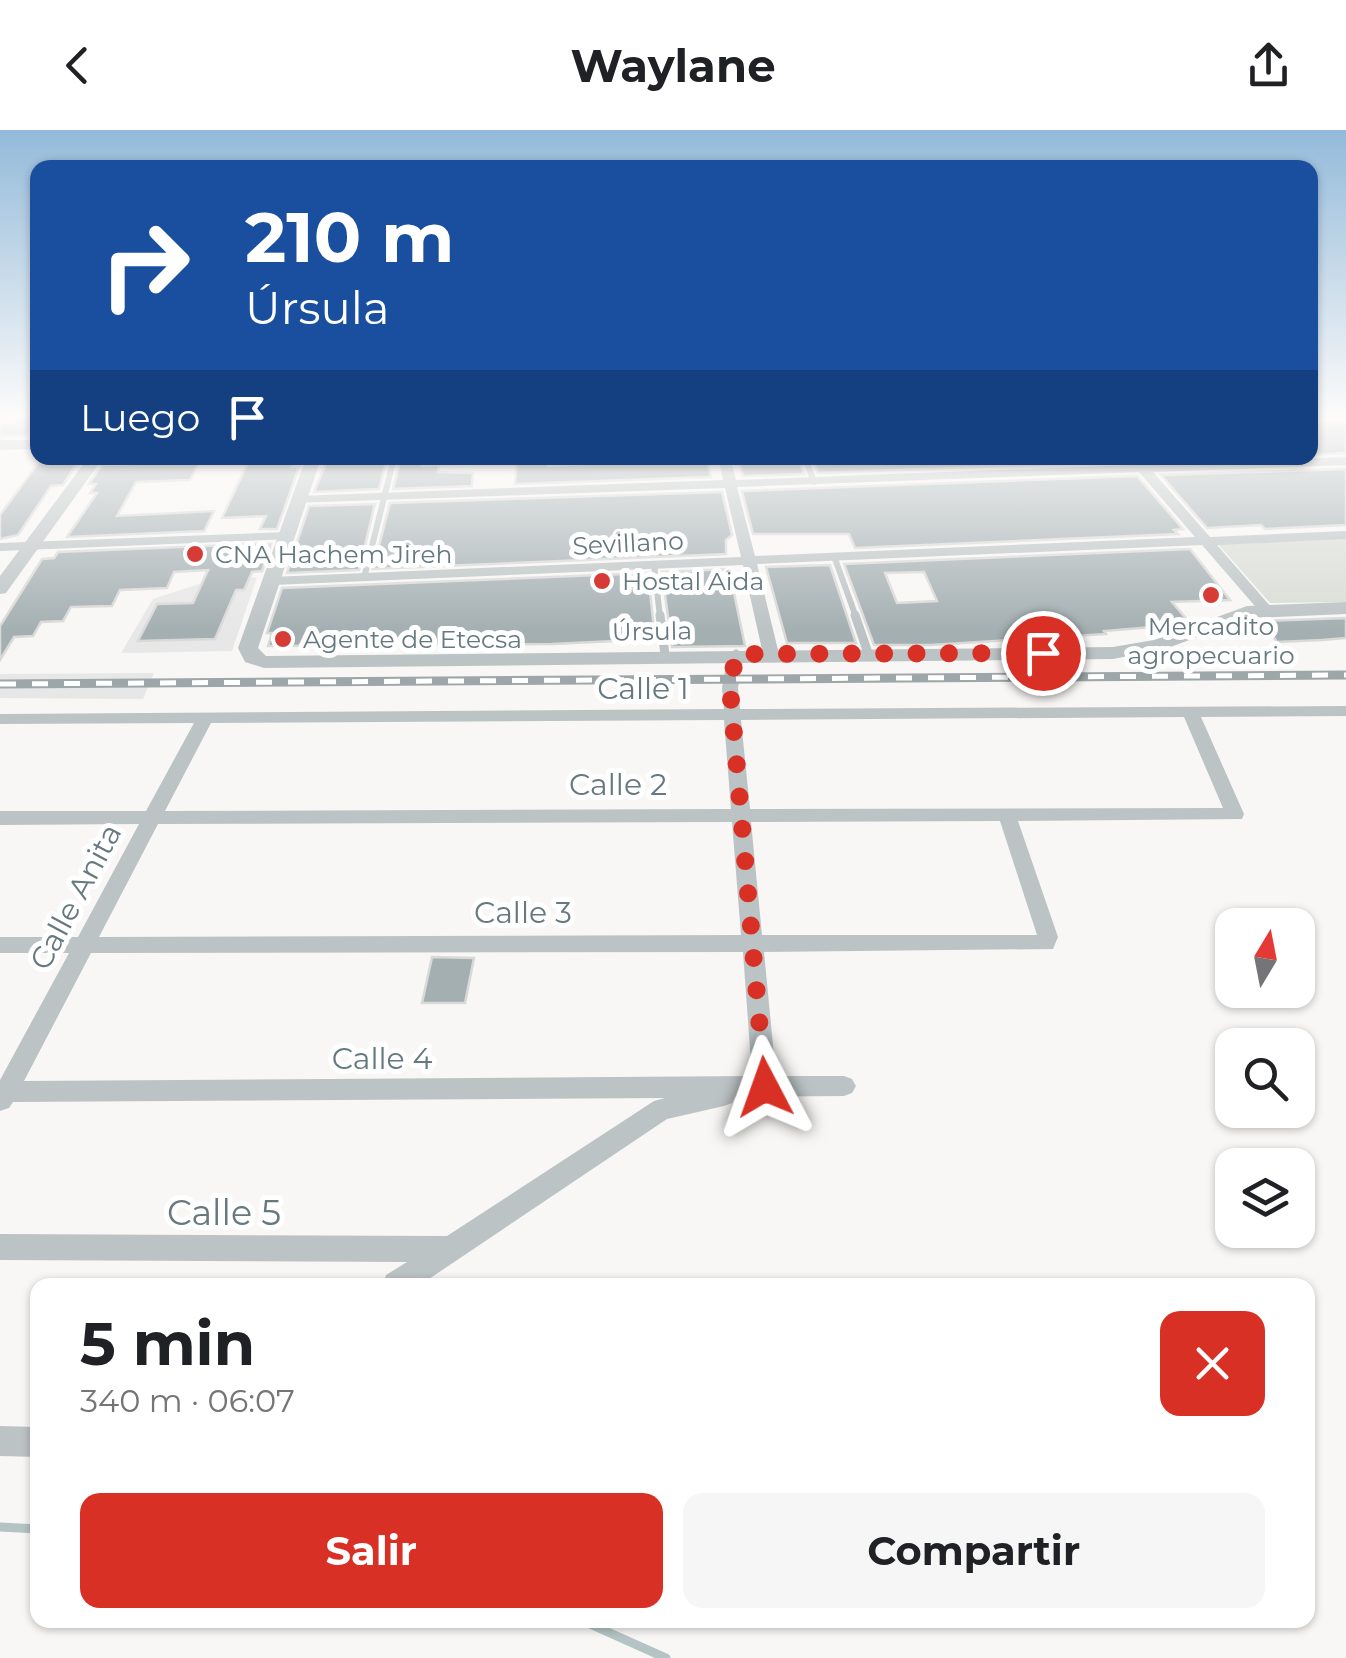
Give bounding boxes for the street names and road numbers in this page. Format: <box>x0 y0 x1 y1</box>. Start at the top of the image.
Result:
street label: Sevillano <box>572 525 684 561</box>
street label: Úrsula <box>612 615 692 647</box>
street label: Calle 1 <box>597 670 689 707</box>
street label: Calle 2 <box>569 766 667 803</box>
street label: Calle Anita <box>22 818 129 976</box>
street label: Calle 3 <box>474 894 572 931</box>
street label: Calle 4 <box>332 1040 433 1077</box>
street label: Calle 5 <box>167 1191 281 1234</box>

